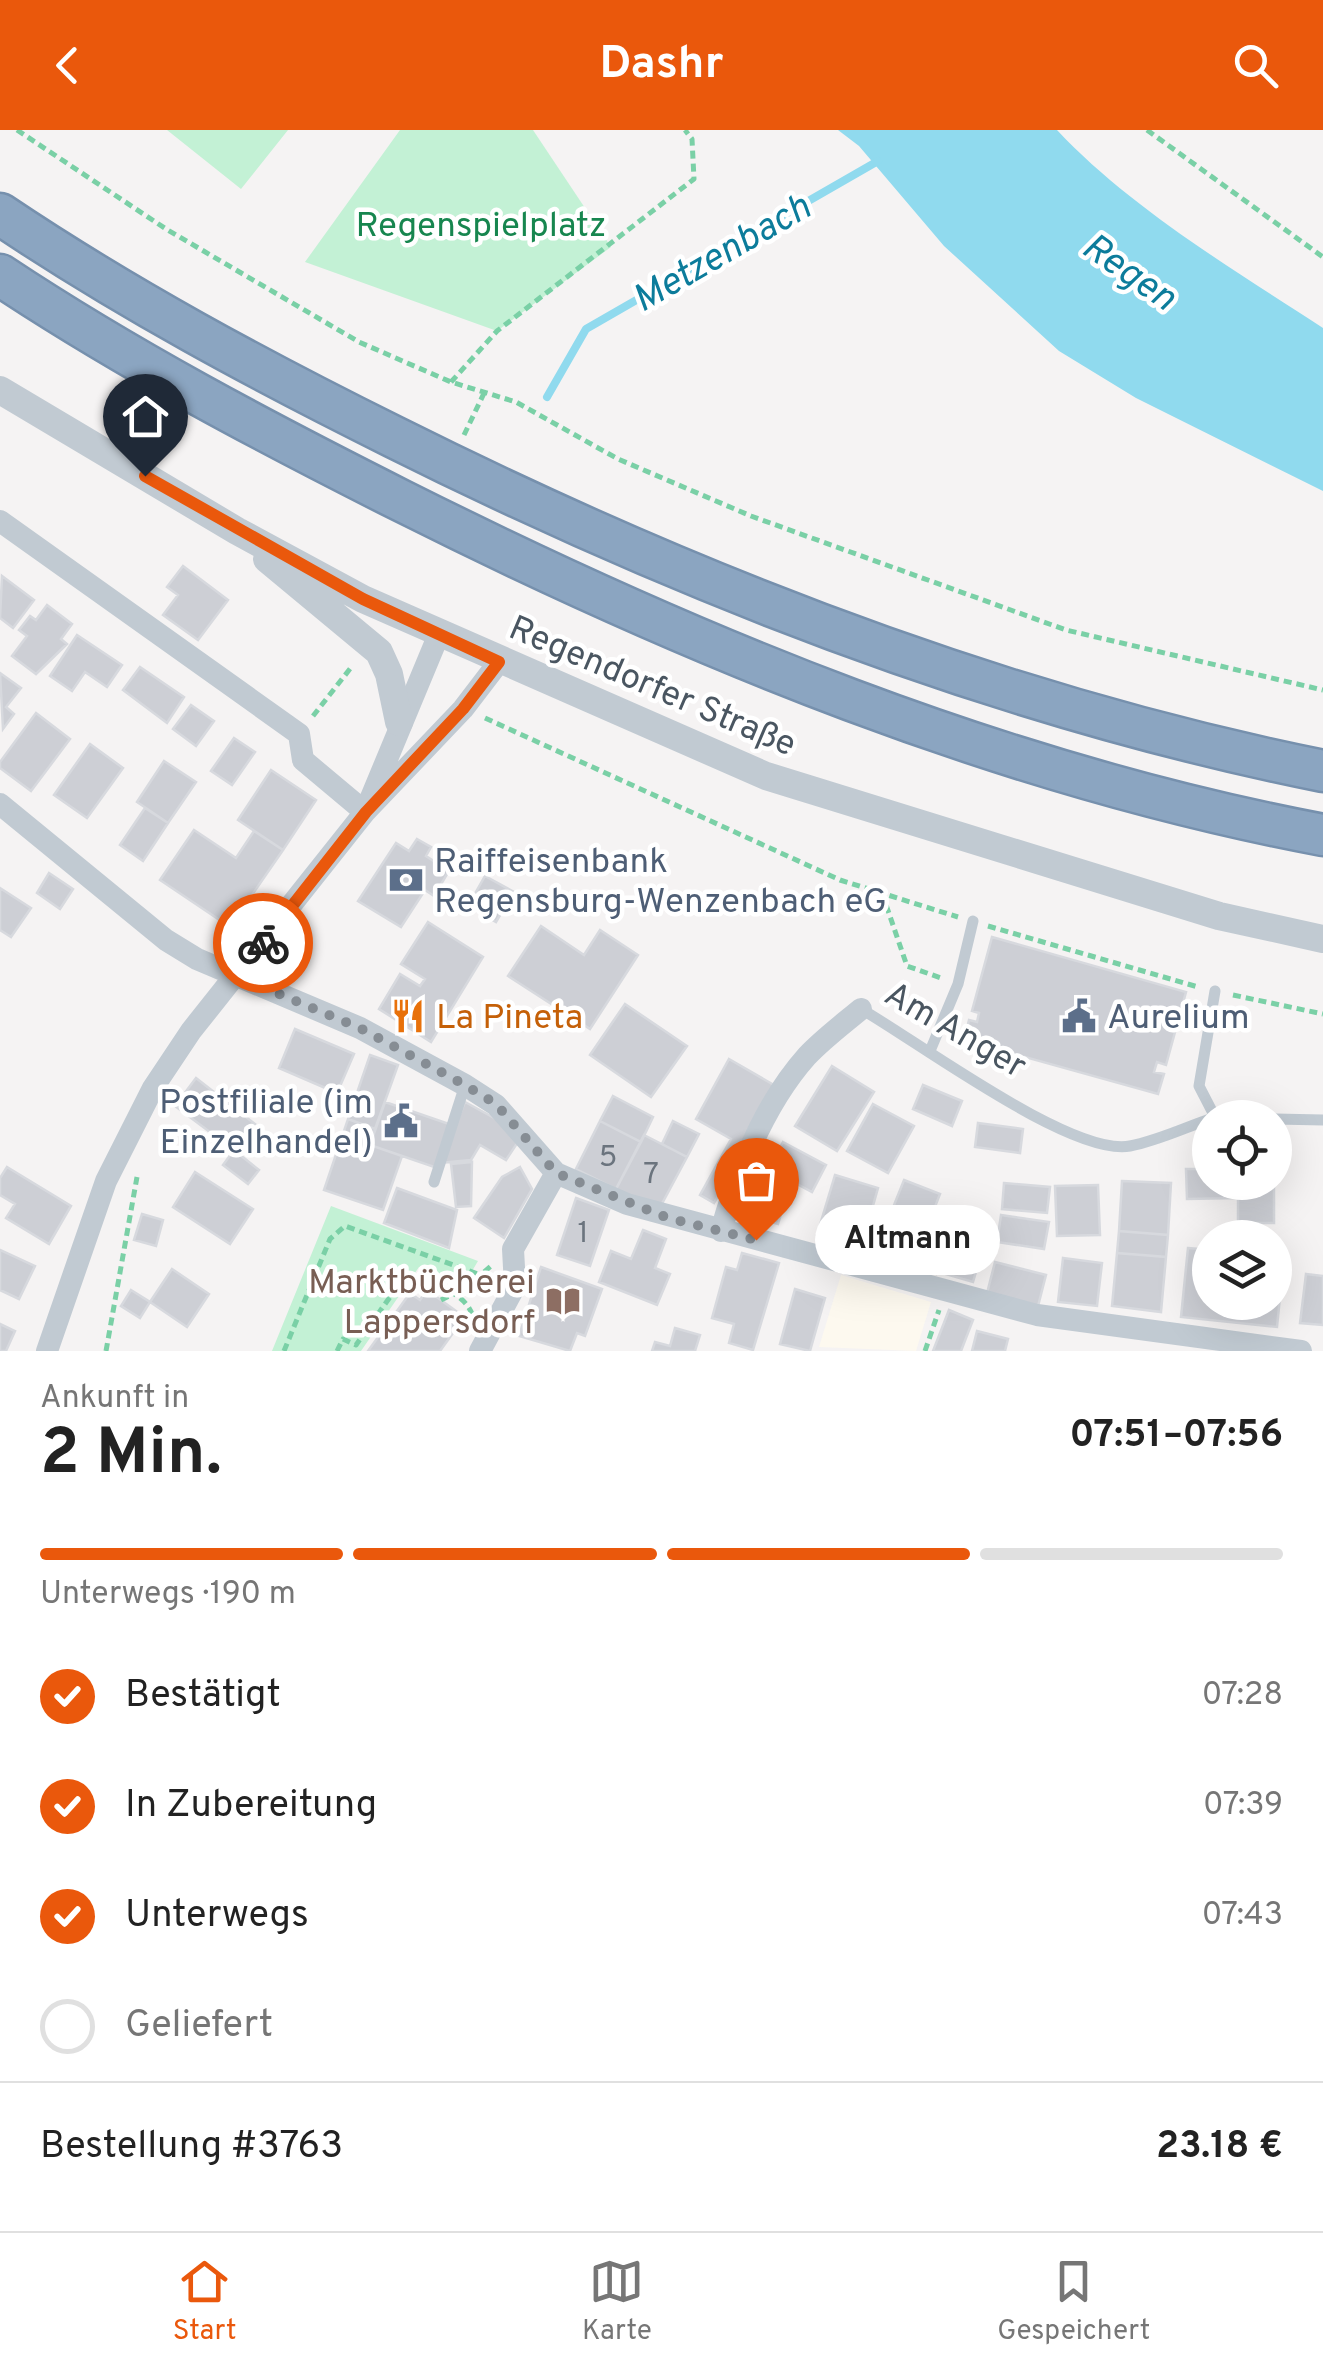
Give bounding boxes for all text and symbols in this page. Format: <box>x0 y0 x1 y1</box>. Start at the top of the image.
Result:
text: Dashr <box>599 37 724 94</box>
icon: back <box>40 38 95 93</box>
icon: search <box>1228 38 1283 93</box>
water label: Metzenbach <box>625 184 821 326</box>
park label: Regenspielplatz <box>356 205 606 249</box>
water label: Regen <box>1071 224 1185 324</box>
pin <box>103 374 188 477</box>
icon: home <box>118 389 173 444</box>
street label: Regendorfer Straße <box>502 607 802 768</box>
place label: Raiffeisenbank Regensburg-Wenzenbach eG <box>434 841 887 925</box>
bank icon: Raiffeisenbank Regensburg-Wenzenbach eG <box>387 861 425 899</box>
courier <box>213 893 313 993</box>
icon: bike <box>236 916 291 971</box>
street label: Am Anger <box>876 973 1033 1090</box>
restaurant icon: La Pineta <box>389 997 427 1035</box>
place label: La Pineta <box>436 997 583 1041</box>
public building icon: Aurelium <box>1060 997 1098 1035</box>
place label: Aurelium <box>1107 997 1250 1041</box>
place label: Postfiliale (im Einzelhandel) <box>159 1082 373 1166</box>
map controls <box>1192 1100 1292 1320</box>
button: locate <box>1192 1100 1292 1200</box>
public building icon: Postfiliale (im Einzelhandel) <box>382 1102 420 1140</box>
pin <box>714 1138 799 1241</box>
house number: 5 <box>599 1140 617 1177</box>
icon: bag <box>729 1153 784 1208</box>
house number: 7 <box>643 1157 659 1194</box>
callout: Altmann <box>816 1205 1001 1275</box>
house number: 1 <box>577 1216 589 1253</box>
text: Altmann <box>844 1220 971 1260</box>
button: layers <box>1192 1220 1292 1320</box>
place label: Marktbücherei Lappersdorf <box>308 1262 535 1346</box>
library icon: Marktbücherei Lappersdorf <box>544 1282 582 1320</box>
text: Ankunft in <box>40 1379 189 1419</box>
text: 07:51–07:56 <box>1069 1412 1283 1461</box>
text: 2 Min. <box>40 1415 222 1497</box>
text: Unterwegs · 190 m <box>40 1575 296 1615</box>
icon: check <box>40 1669 95 1724</box>
text: Bestätigt <box>125 1672 281 1721</box>
text: 07:28 <box>1202 1676 1283 1716</box>
icon: check <box>40 1779 95 1834</box>
text: In Zubereitung <box>125 1782 377 1831</box>
text: 07:39 <box>1203 1786 1283 1826</box>
icon: check <box>40 1889 95 1944</box>
text: Unterwegs <box>125 1892 309 1941</box>
text: 07:43 <box>1202 1896 1283 1936</box>
text: Geliefert <box>125 2002 273 2051</box>
text: Bestellung #3763 <box>40 2123 343 2172</box>
text: 23.18 € <box>1156 2123 1283 2172</box>
tab: Start <box>173 2254 237 2350</box>
tab: Karte <box>582 2254 652 2350</box>
tab: Gespeichert <box>997 2254 1150 2350</box>

